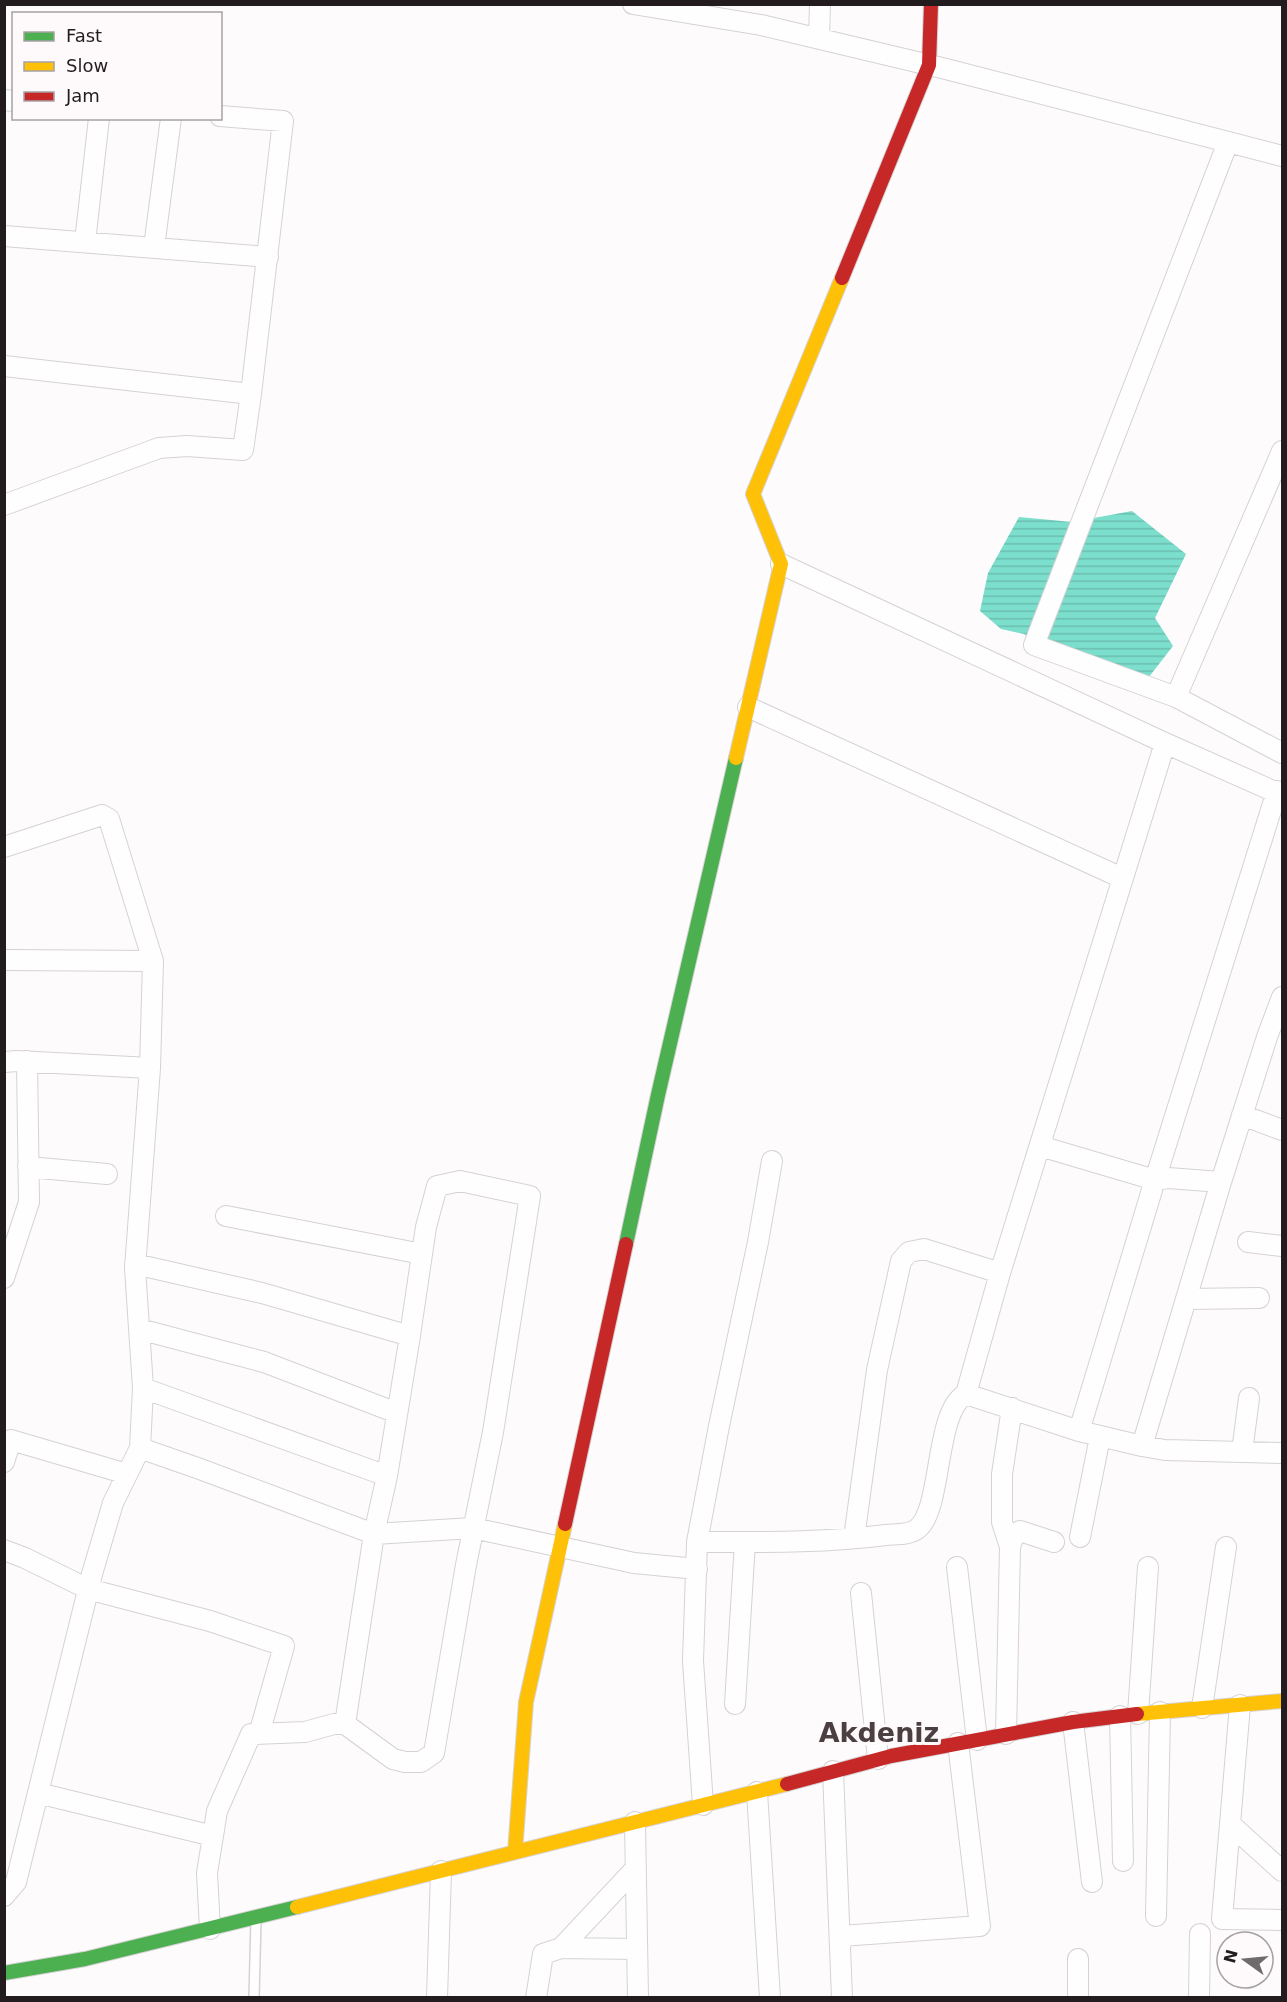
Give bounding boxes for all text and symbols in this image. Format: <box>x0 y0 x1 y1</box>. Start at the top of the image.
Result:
legend <box>12 12 222 120</box>
text: Fast <box>66 25 102 46</box>
text: Slow <box>66 55 108 76</box>
text: Jam <box>65 85 100 106</box>
district label: Akdeniz <box>819 1717 939 1748</box>
north arrow <box>1215 1930 1275 1990</box>
text: N <box>1220 1947 1242 1965</box>

